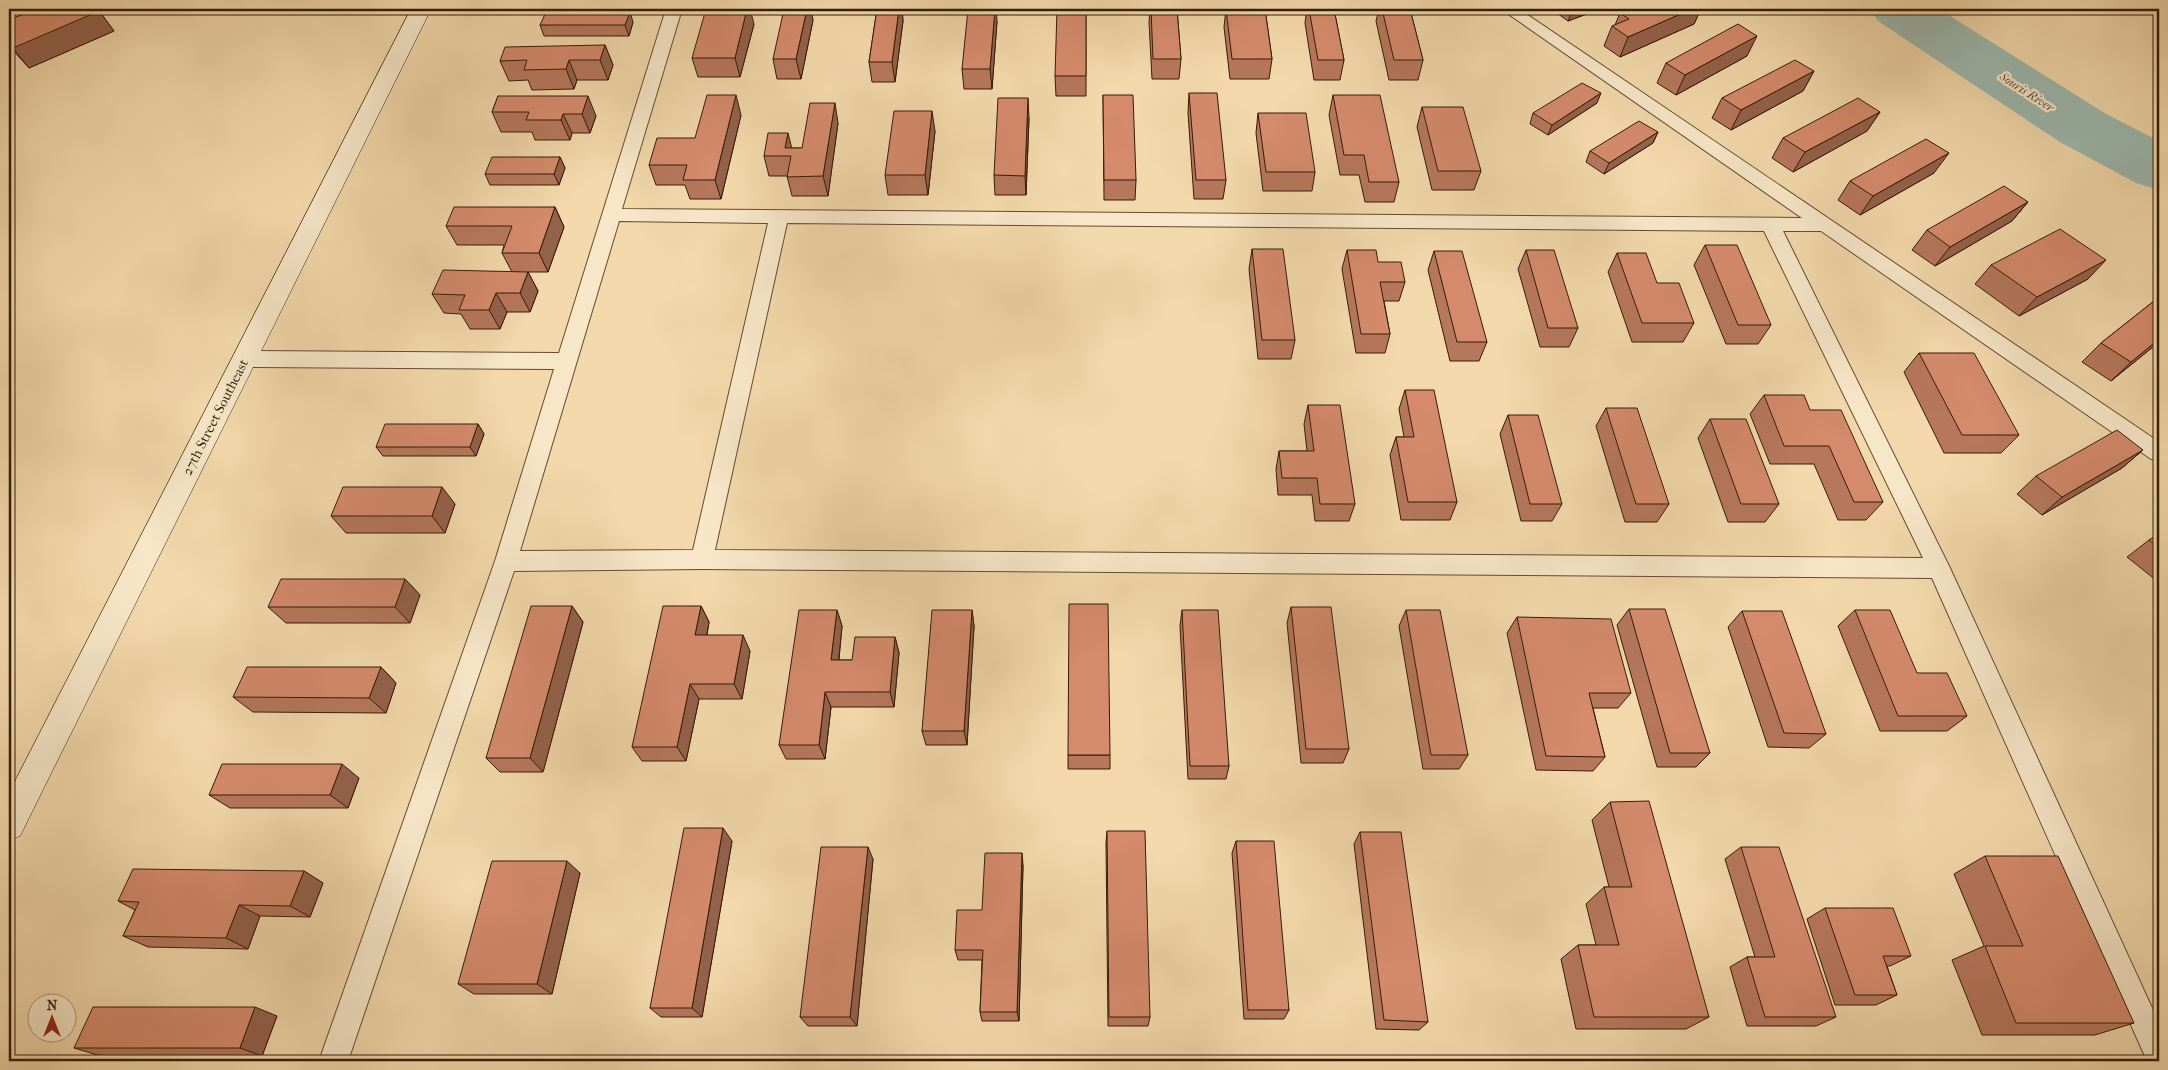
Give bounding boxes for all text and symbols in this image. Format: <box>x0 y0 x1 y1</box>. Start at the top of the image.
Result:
water label: Souris River <box>1997 69 2058 115</box>
street label: 27th Street Southeast <box>179 356 252 478</box>
north arrow <box>28 992 78 1042</box>
text: N <box>47 997 58 1014</box>

